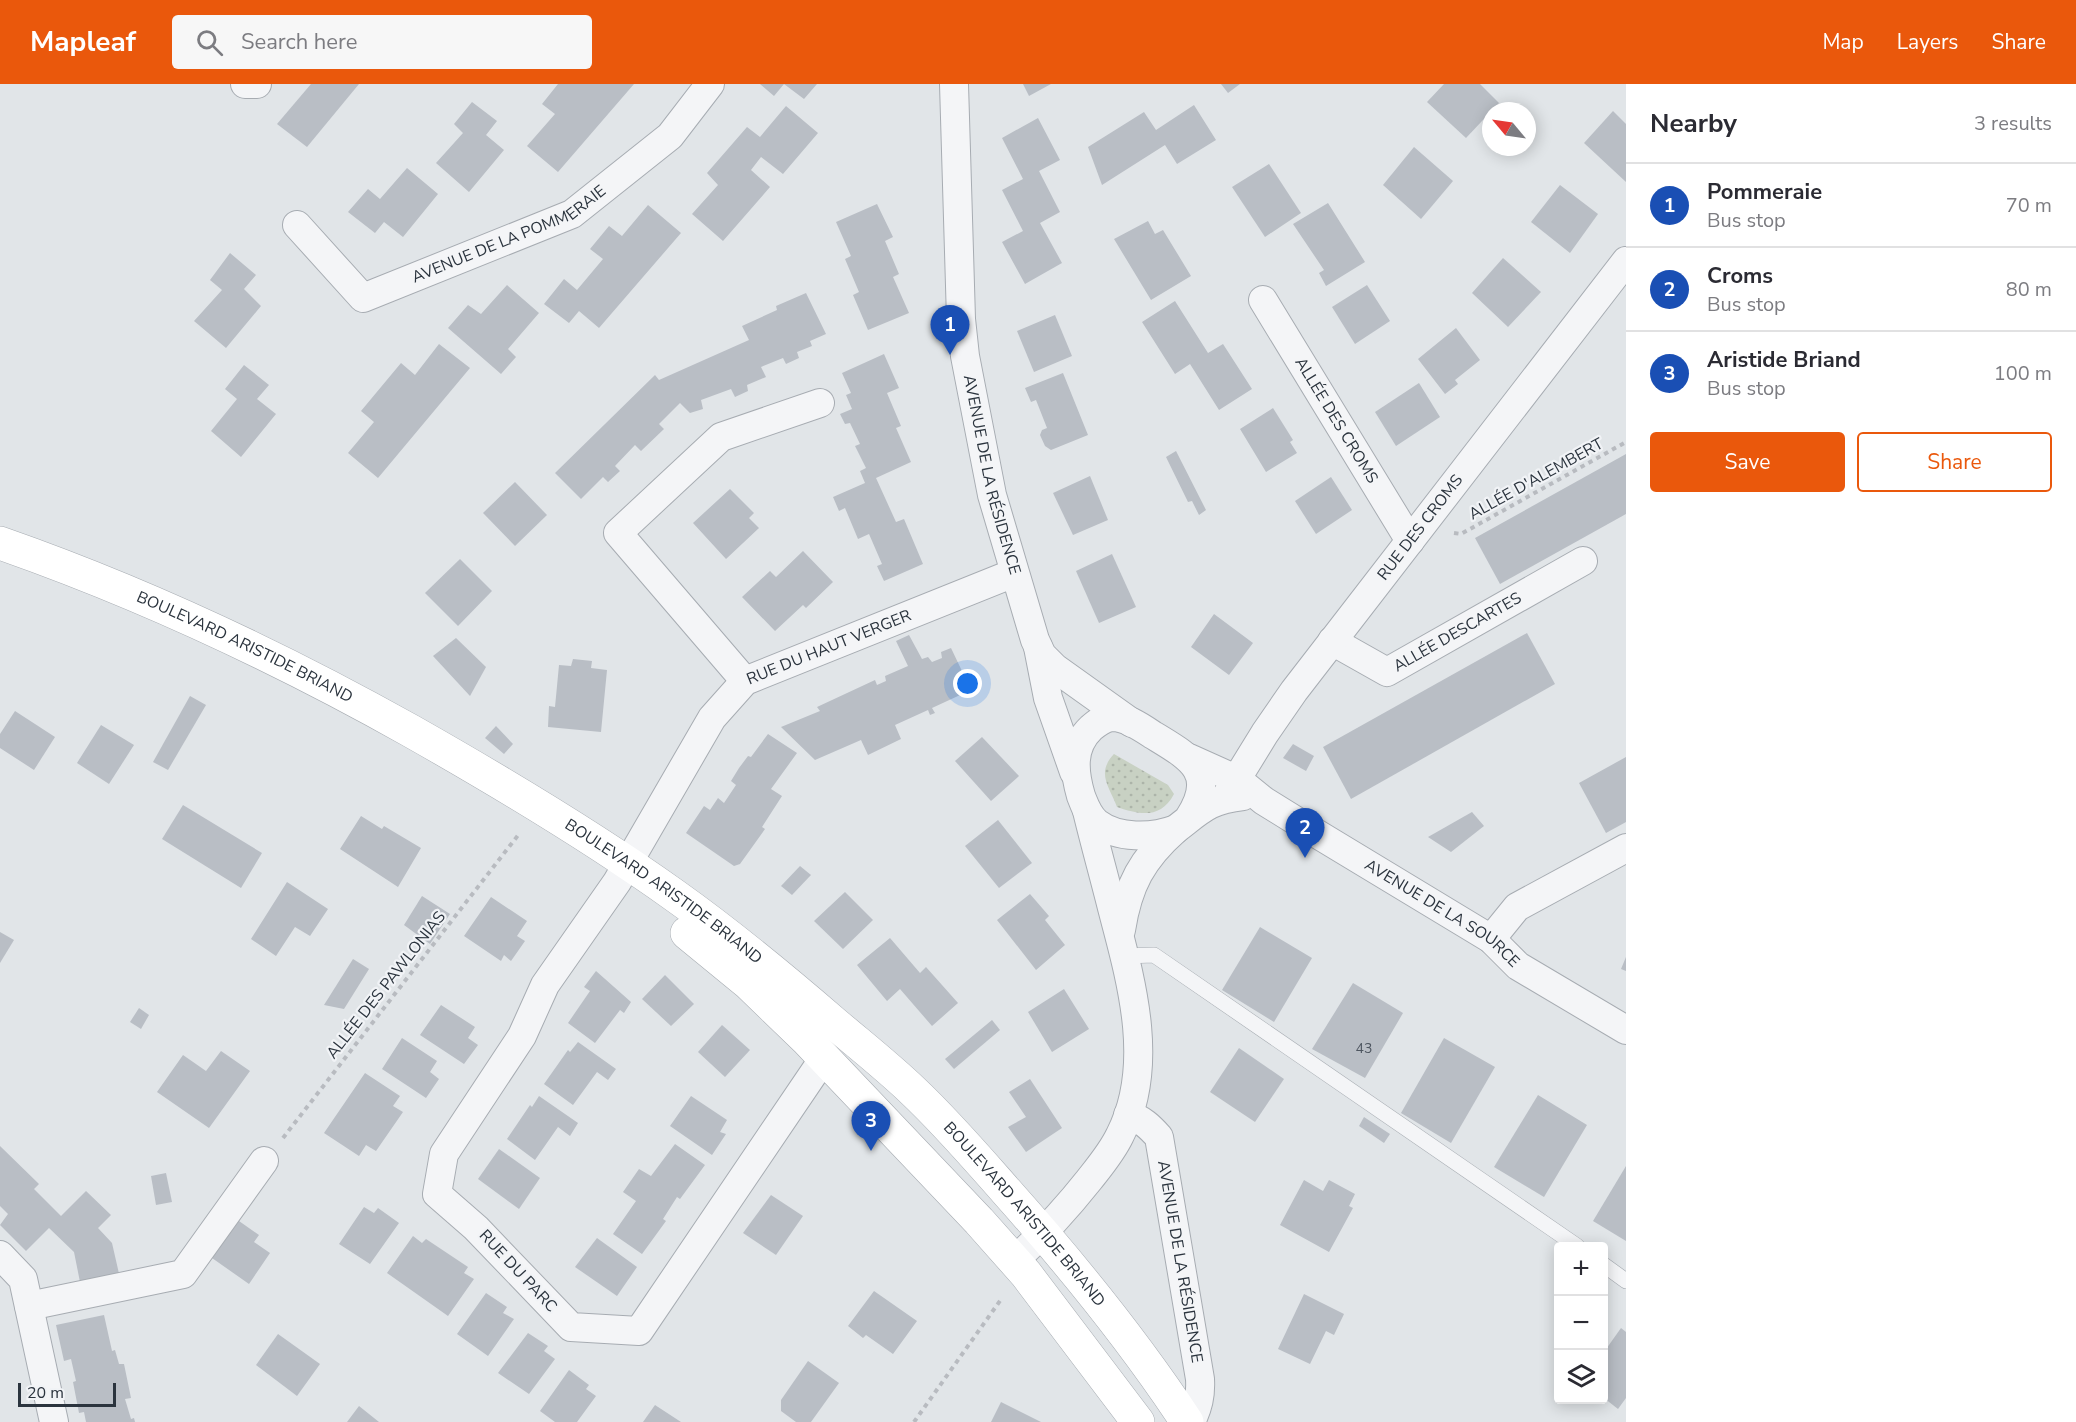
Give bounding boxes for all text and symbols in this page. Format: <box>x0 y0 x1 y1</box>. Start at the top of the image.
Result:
search box <box>172 15 592 69</box>
text: Mapleaf <box>30 23 136 61</box>
icon: search <box>193 26 226 59</box>
text: Search here <box>241 27 358 57</box>
text: Map <box>1822 28 1864 56</box>
text: Layers <box>1897 28 1958 56</box>
text: Share <box>1991 28 2046 56</box>
north arrow <box>1482 102 1536 156</box>
text: Nearby <box>1650 106 1737 141</box>
text: 3 results <box>1974 110 2052 137</box>
text: Pommeraie <box>1707 177 1822 207</box>
street label: AVENUE DE LA POMMERAIE <box>409 180 611 288</box>
text: 1 <box>1664 192 1676 219</box>
text: 70 m <box>2006 192 2052 219</box>
text: Bus stop <box>1707 207 1786 234</box>
text: Croms <box>1707 261 1773 291</box>
text: 2 <box>1664 276 1676 303</box>
text: 80 m <box>2006 276 2052 303</box>
text: Bus stop <box>1707 291 1786 318</box>
pin: 1 <box>930 306 970 355</box>
text: Aristide Briand <box>1707 345 1861 375</box>
street label: ALLÉE DES CROMS <box>1290 353 1383 488</box>
text: 3 <box>1664 360 1676 387</box>
text: 100 m <box>1994 360 2052 387</box>
street label: AVENUE DE LA RÉSIDENCE <box>958 373 1026 577</box>
text: Bus stop <box>1707 375 1786 402</box>
button: Save <box>1650 432 1845 492</box>
button: Share <box>1857 432 2052 492</box>
street label: ALLÉE D'ALEMBERT <box>1465 433 1608 525</box>
street label: RUE DES CROMS <box>1372 470 1468 585</box>
street label: BOULEVARD ARISTIDE BRIAND <box>133 586 357 708</box>
street label: ALLÉE DESCARTES <box>1389 587 1526 677</box>
street label: RUE DU HAUT VERGER <box>743 604 915 690</box>
your location <box>953 669 982 698</box>
pin: 2 <box>1286 808 1324 858</box>
street label: BOULEVARD ARISTIDE BRIAND <box>561 814 767 969</box>
street label: AVENUE DE LA SOURCE <box>1360 854 1524 972</box>
street label: ALLÉE DES PAWLONIAS <box>321 906 451 1063</box>
house number: 43 <box>1356 1039 1372 1058</box>
pin: 3 <box>852 1102 890 1151</box>
street label: BOULEVARD ARISTIDE BRIAND <box>938 1117 1110 1311</box>
street label: AVENUE DE LA RÉSIDENCE <box>1152 1159 1208 1364</box>
street label: RUE DU PARC <box>474 1225 562 1317</box>
map controls <box>1554 1242 1608 1404</box>
button: + <box>1554 1242 1608 1296</box>
button: − <box>1554 1296 1608 1350</box>
button: layers <box>1554 1350 1608 1404</box>
scale bar <box>18 1380 116 1408</box>
text: 20 m <box>27 1382 64 1404</box>

